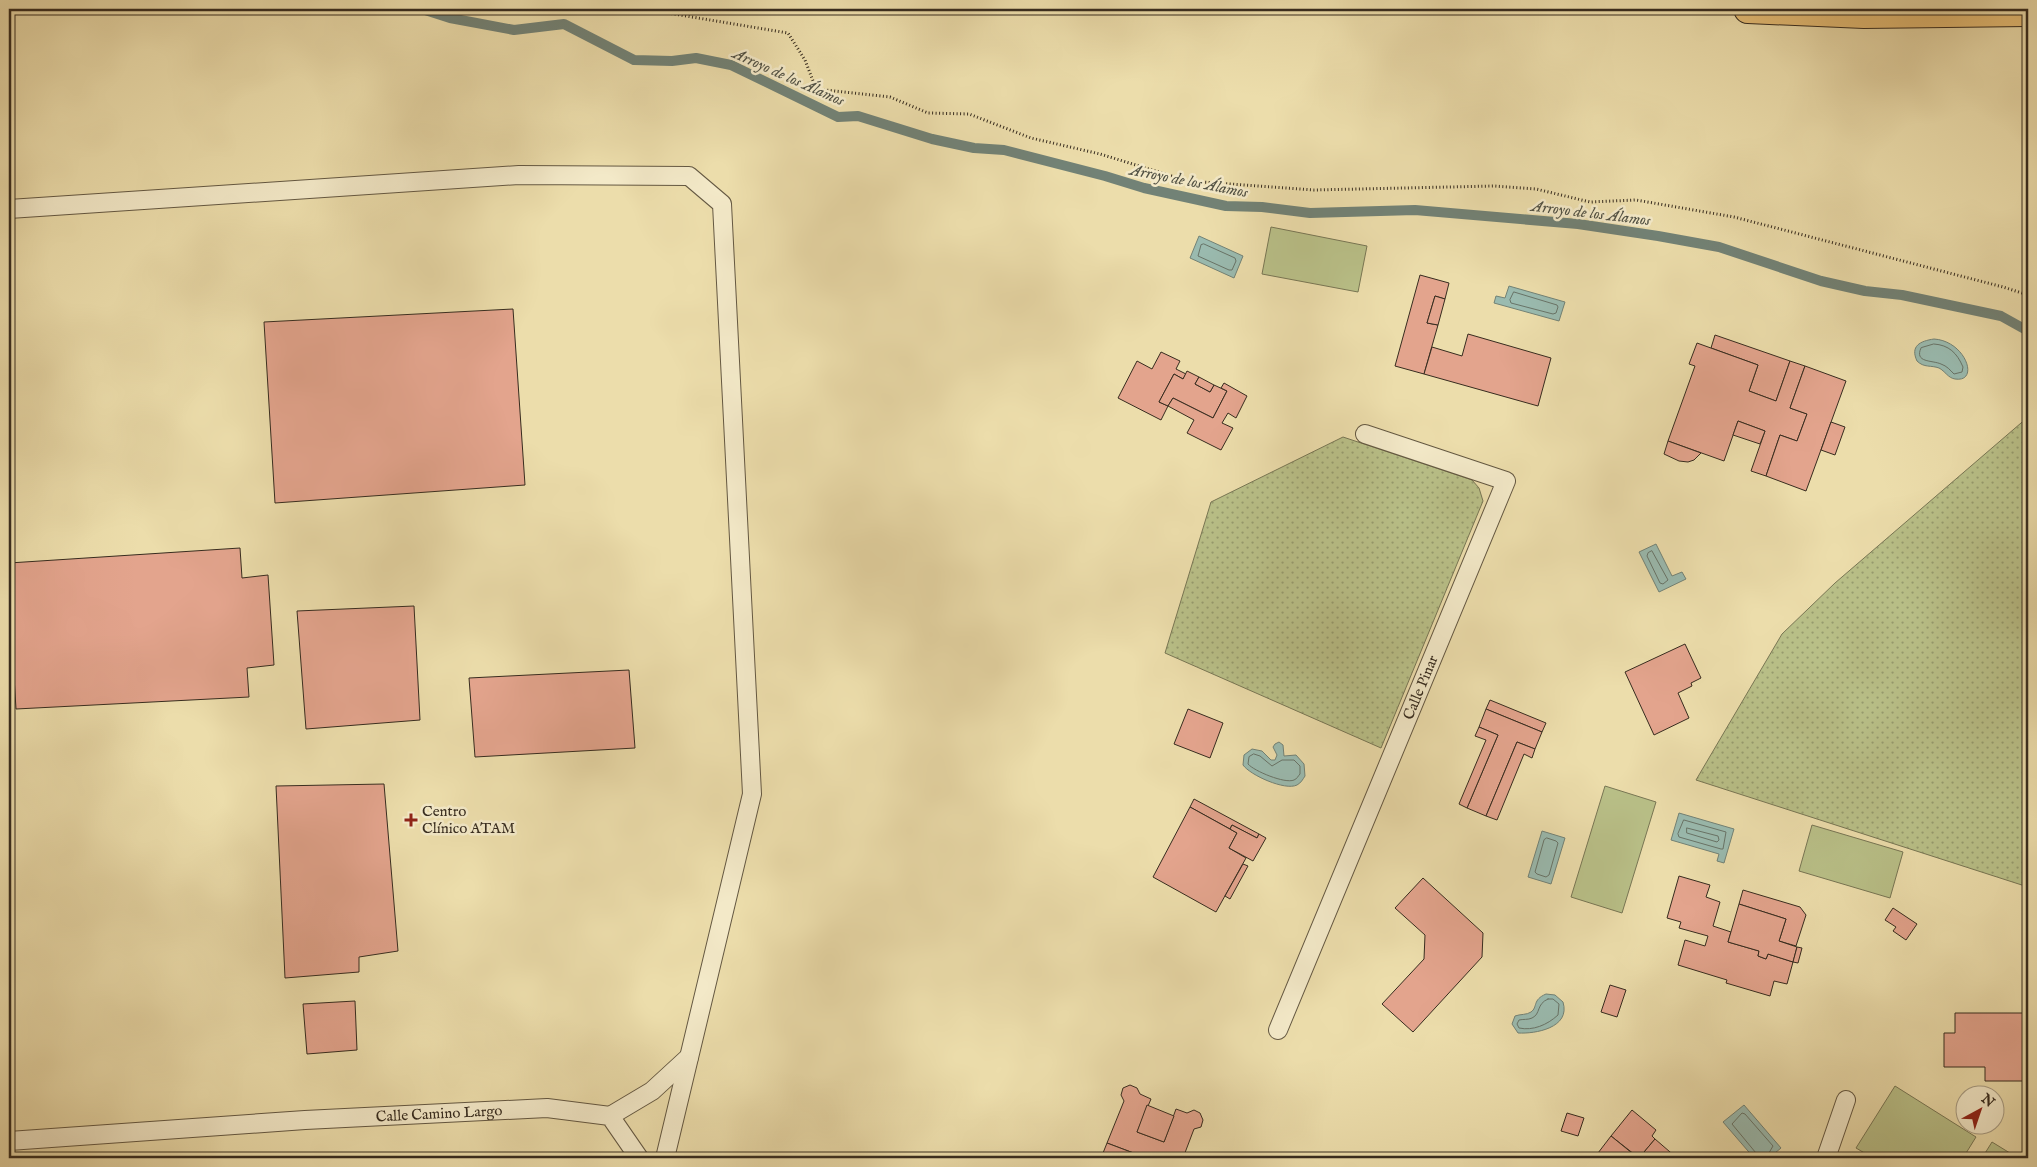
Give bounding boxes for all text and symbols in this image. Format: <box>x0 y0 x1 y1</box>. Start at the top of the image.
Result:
water label: Arroyo de los Álamos <box>727 43 848 112</box>
water label: Arroyo de los Álamos <box>1126 159 1250 203</box>
water label: Arroyo de los Álamos <box>1528 196 1652 231</box>
street label: Calle Pinar <box>1399 652 1443 723</box>
place label: Centro Clínico ATAM <box>422 802 515 838</box>
marker: Centro Clínico ATAM <box>404 813 418 827</box>
north arrow <box>1954 1084 2004 1134</box>
text: N <box>1977 1089 1998 1112</box>
street label: Calle Camino Largo <box>375 1101 503 1126</box>

